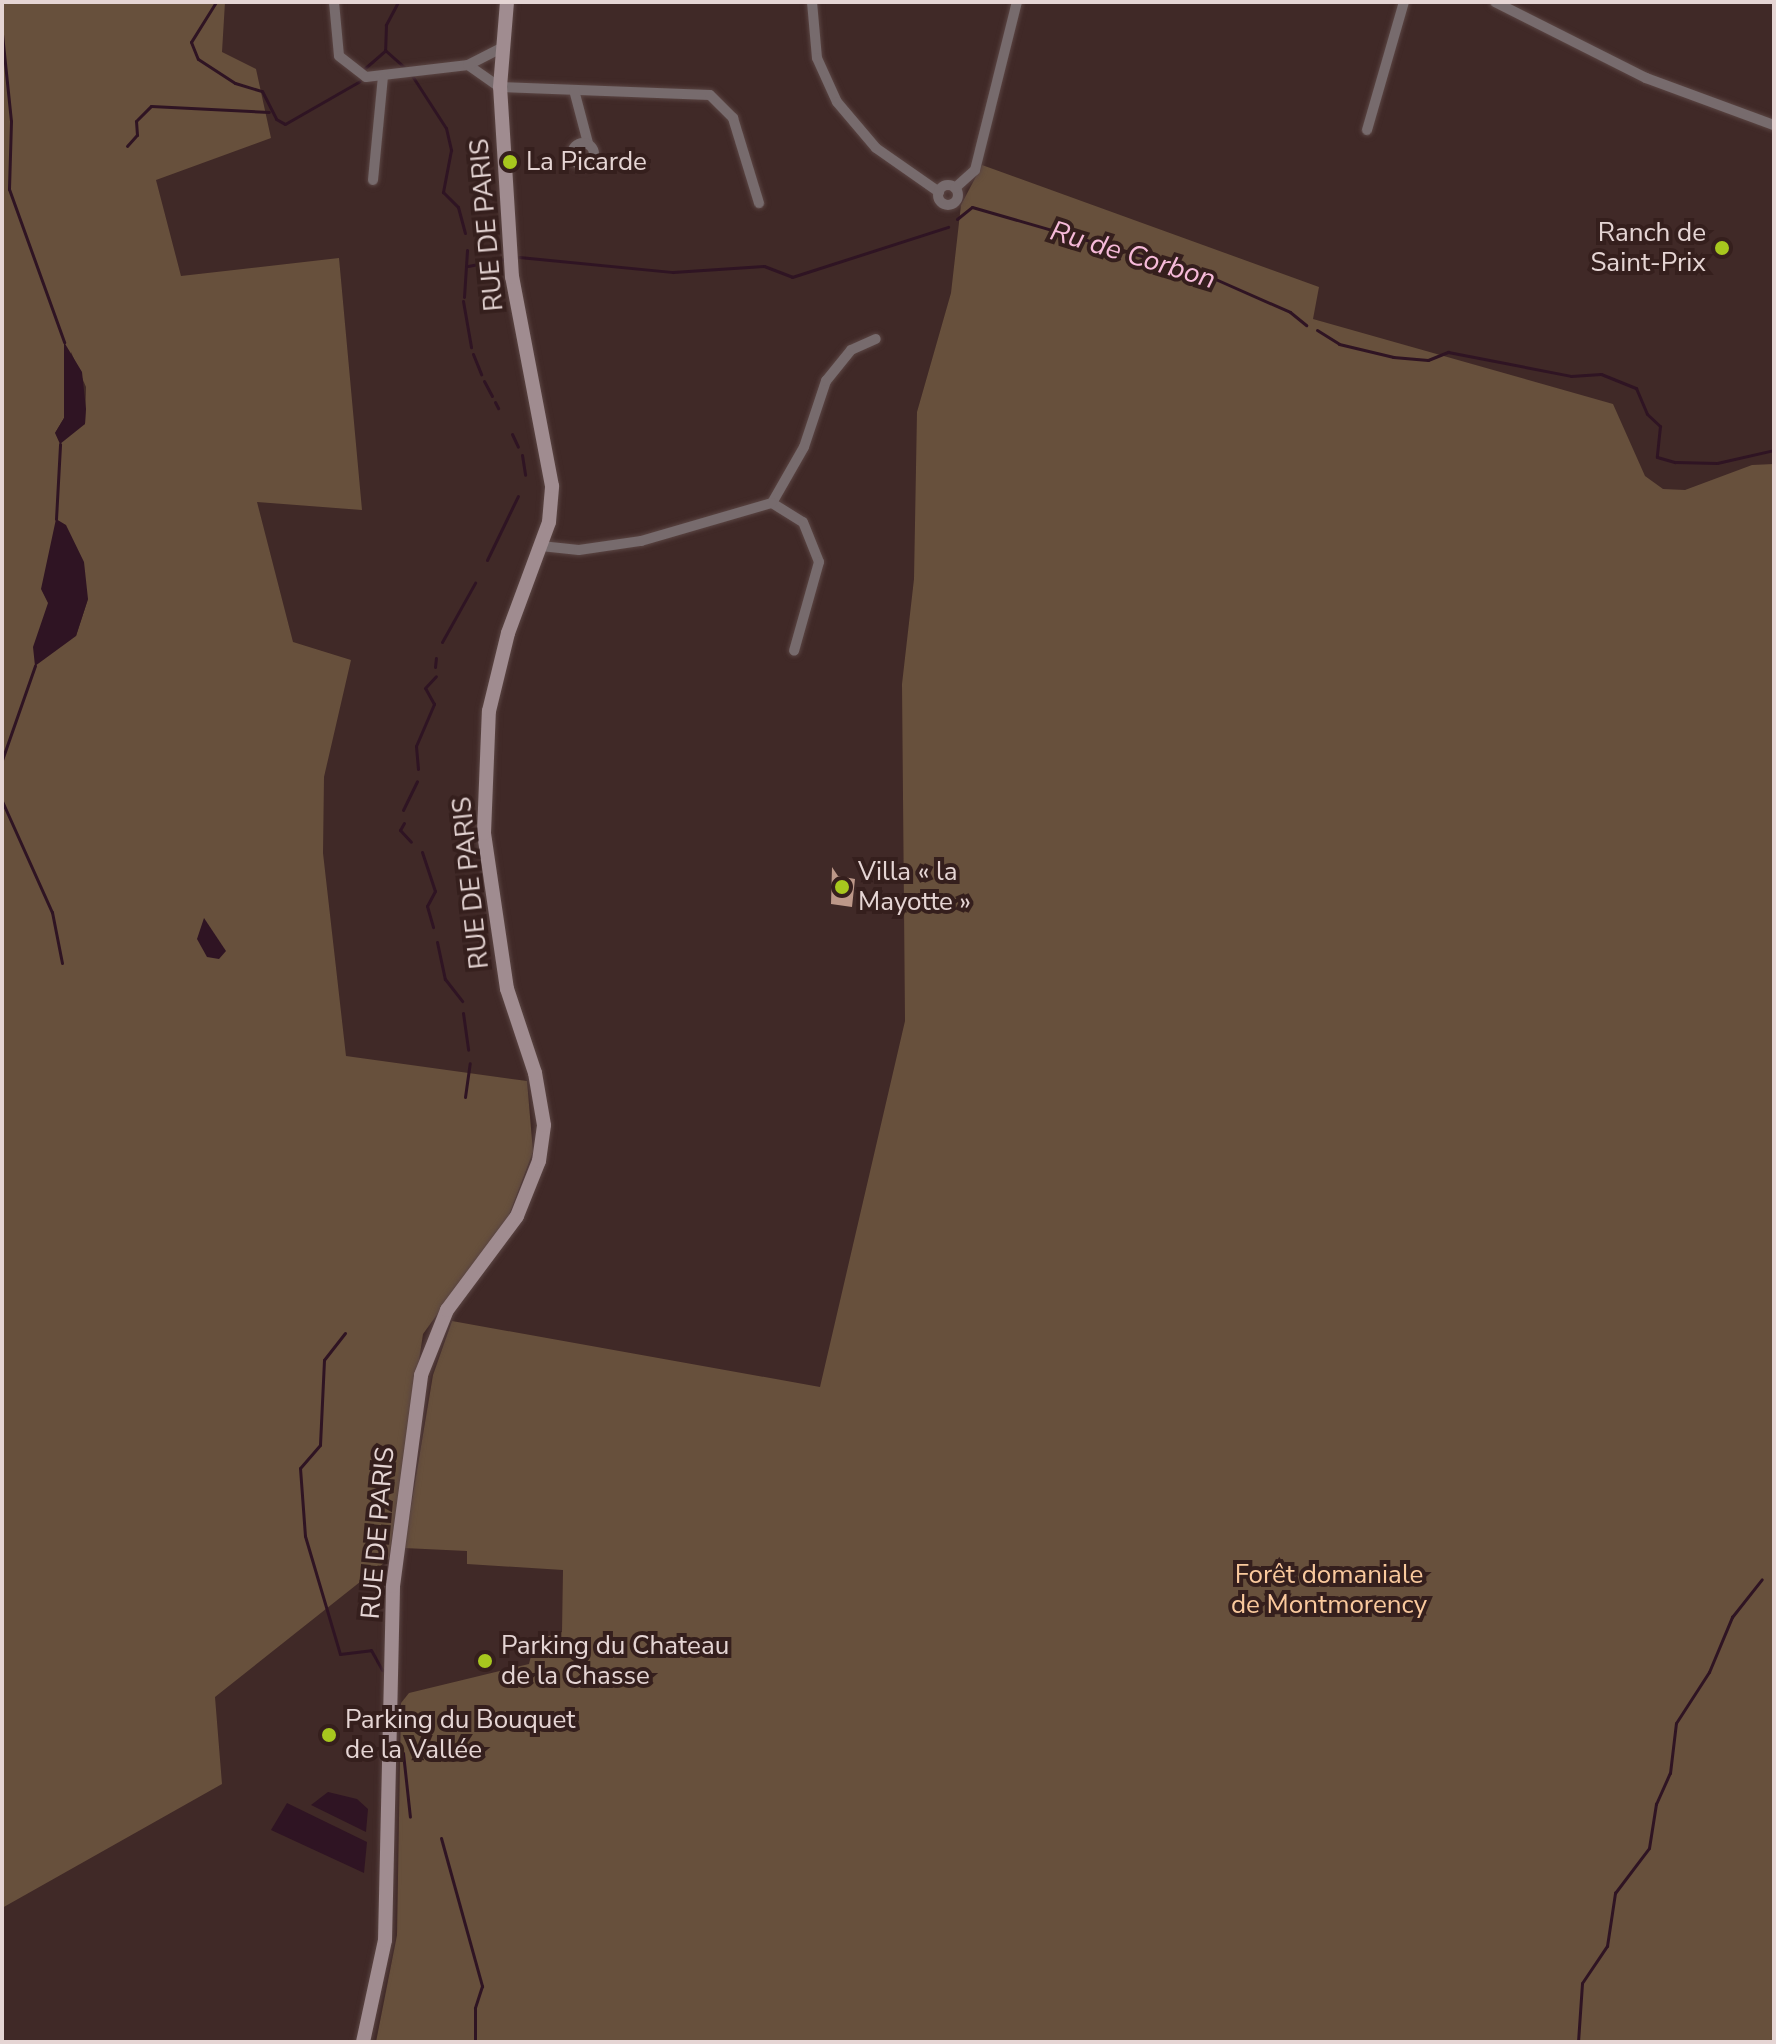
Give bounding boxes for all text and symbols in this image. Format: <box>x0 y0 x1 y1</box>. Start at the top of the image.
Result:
street label: RUE DE PARIS <box>464 138 510 312</box>
place label: La Picarde <box>526 146 647 178</box>
marker: La Picarde <box>501 153 519 171</box>
water label: Ru de Corbon <box>1046 214 1220 296</box>
place label: Ranch de Saint-Prix <box>1590 217 1706 278</box>
marker: Ranch de Saint-Prix <box>1713 239 1731 257</box>
street label: RUE DE PARIS <box>446 795 496 971</box>
place label: Villa « la Mayotte » <box>858 856 971 918</box>
marker: Villa « la Mayotte » <box>833 878 851 896</box>
street label: RUE DE PARIS <box>355 1446 401 1620</box>
park label: Forêt domaniale de Montmorency <box>1231 1559 1427 1620</box>
place label: Parking du Chateau de la Chasse <box>501 1630 729 1692</box>
marker: Parking du Chateau de la Chasse <box>476 1652 494 1670</box>
place label: Parking du Bouquet de la Vallée <box>345 1704 575 1766</box>
marker: Parking du Bouquet de la Vallée <box>320 1726 338 1744</box>

